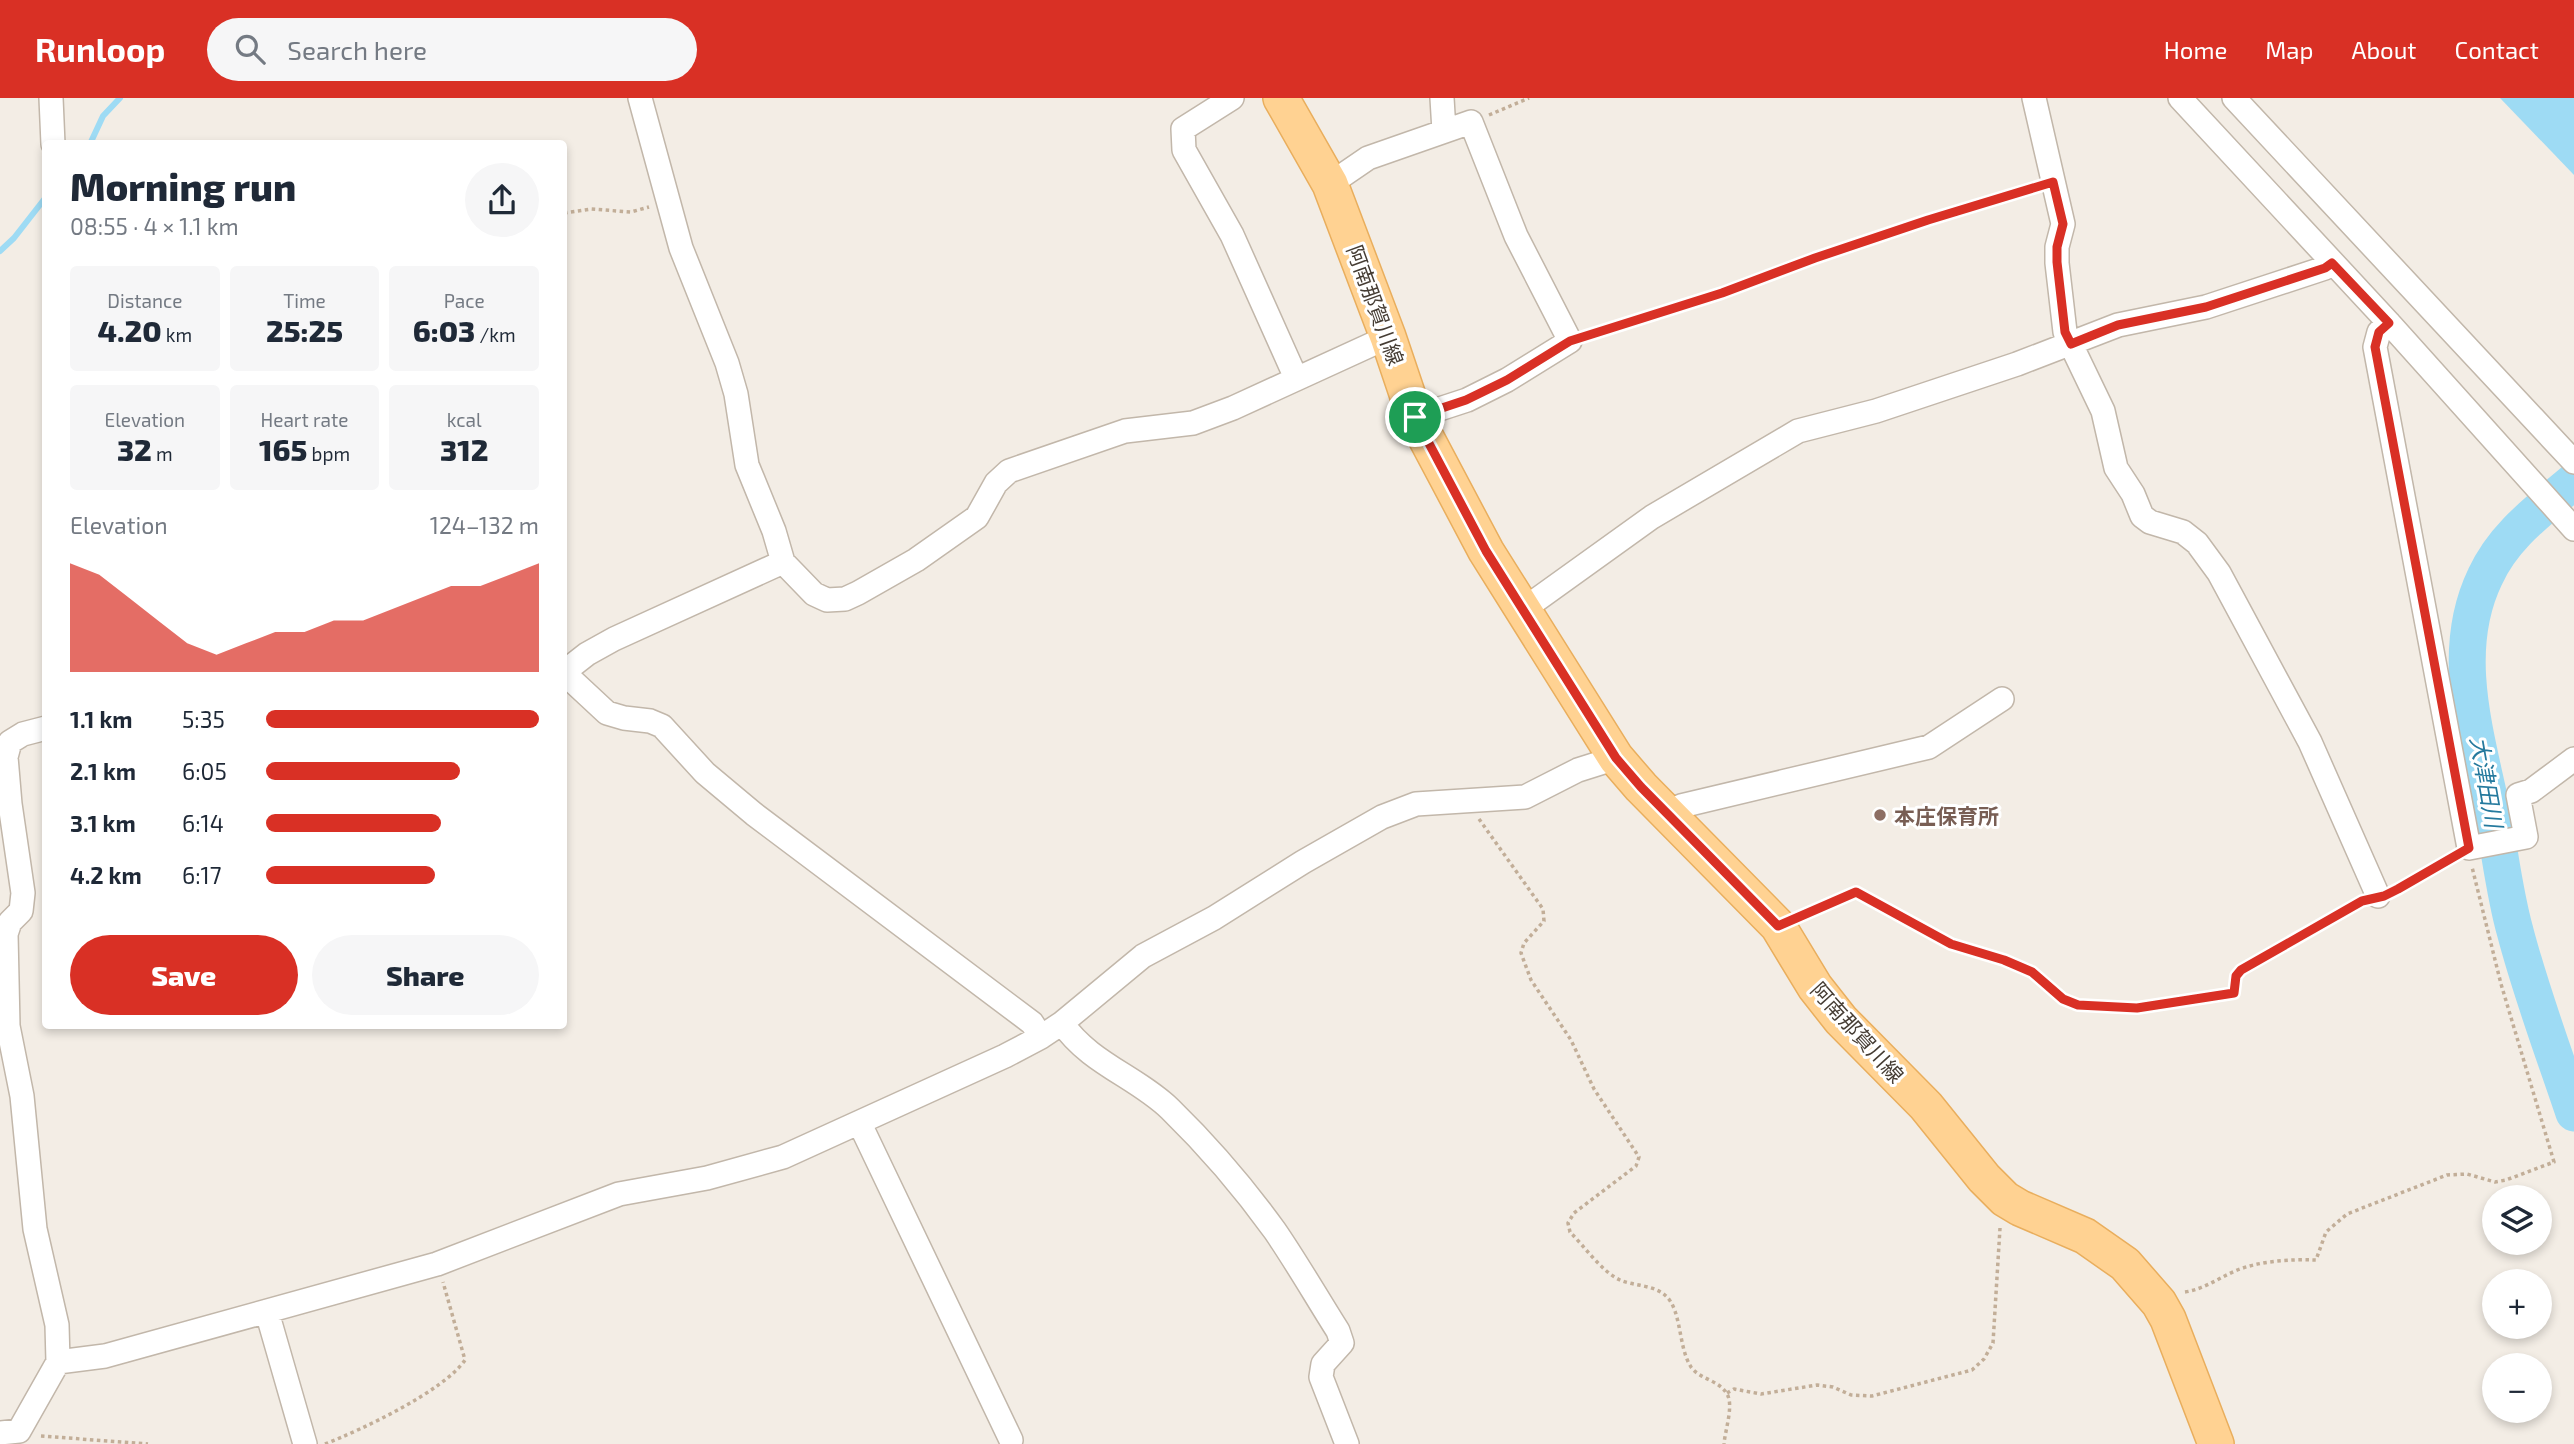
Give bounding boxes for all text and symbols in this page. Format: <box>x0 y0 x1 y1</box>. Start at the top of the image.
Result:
search box <box>207 18 697 81</box>
text: Runloop <box>35 29 165 69</box>
icon: search <box>231 30 269 68</box>
text: Search here <box>287 34 427 65</box>
text: Home <box>2164 35 2227 64</box>
text: Map <box>2265 35 2313 64</box>
text: About <box>2351 35 2417 64</box>
text: Contact <box>2455 35 2539 64</box>
text: Morning run <box>70 163 296 209</box>
button: share <box>465 163 539 237</box>
text: 08:55 · 4 × 1.1 km <box>70 212 239 240</box>
street label: 阿南那賀川線 <box>1343 242 1409 368</box>
text: Distance <box>107 289 182 312</box>
text: Time <box>283 289 326 312</box>
text: Pace <box>444 289 485 312</box>
text: 4.20 <box>97 312 162 348</box>
text: 25:25 <box>266 312 343 348</box>
text: 6:03 <box>413 312 475 348</box>
text: km <box>162 323 192 346</box>
text: /km <box>475 323 516 346</box>
pin <box>1385 387 1445 447</box>
icon: arrive <box>1396 398 1434 436</box>
text: Elevation <box>105 408 185 431</box>
text: Heart rate <box>261 408 348 431</box>
text: kcal <box>447 408 482 431</box>
text: 32 <box>117 431 152 467</box>
text: 165 <box>259 431 307 467</box>
text: 312 <box>440 431 488 467</box>
text: m <box>152 442 173 465</box>
text: bpm <box>307 442 350 465</box>
text: Elevation <box>70 511 168 539</box>
text: 124–132 m <box>430 511 539 539</box>
text: 1.1 km <box>70 705 133 733</box>
text: 5:35 <box>182 705 225 733</box>
water label: 大津田川 <box>2465 734 2509 833</box>
text: 2.1 km <box>70 757 136 785</box>
text: 6:05 <box>182 757 227 785</box>
place label: 本庄保育所 <box>1894 803 1999 828</box>
marker: 本庄保育所 <box>1872 807 1888 823</box>
text: 3.1 km <box>70 809 136 837</box>
text: 6:14 <box>182 809 224 837</box>
text: 4.2 km <box>70 861 142 889</box>
text: 6:17 <box>182 861 222 889</box>
button: Save <box>70 935 298 1015</box>
button: Share <box>312 935 539 1015</box>
street label: 阿南那賀川線 <box>1807 977 1909 1087</box>
map controls <box>2482 1185 2552 1423</box>
button: layers <box>2482 1185 2552 1255</box>
button: + <box>2482 1269 2552 1339</box>
button: − <box>2482 1353 2552 1423</box>

